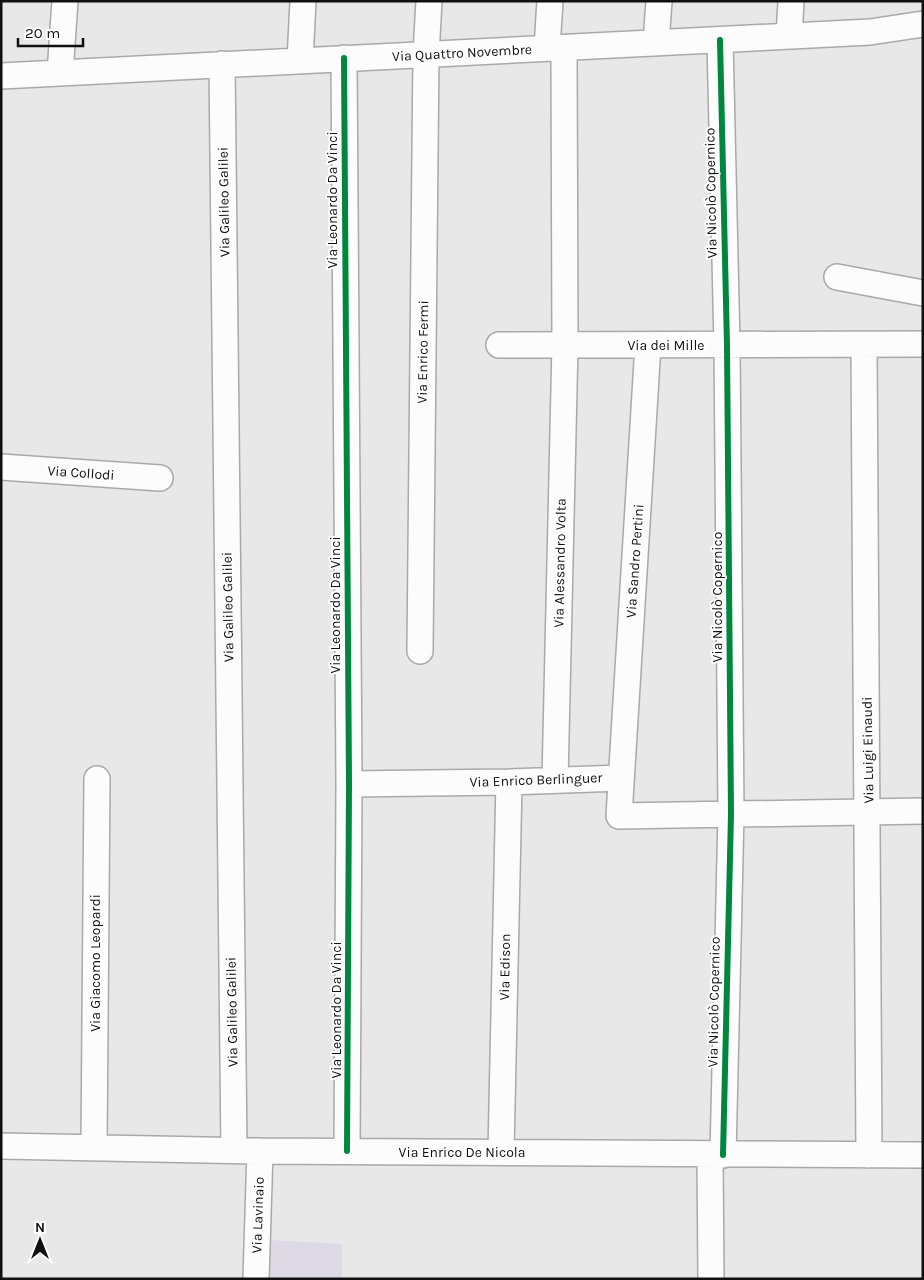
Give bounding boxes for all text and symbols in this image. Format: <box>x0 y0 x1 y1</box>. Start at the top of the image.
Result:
scale bar <box>18 15 82 47</box>
text: 20 m <box>25 24 60 42</box>
street label: Via Quattro Novembre <box>392 41 532 65</box>
street label: Via Nicolò Copernico <box>701 127 721 259</box>
street label: Via Leonardo Da Vinci <box>324 131 341 269</box>
street label: Via Galileo Galilei <box>215 147 233 257</box>
street label: Via Enrico Fermi <box>414 300 432 404</box>
street label: Via dei Mille <box>627 337 705 354</box>
street label: Via Collodi <box>47 462 115 484</box>
street label: Via Alessandro Volta <box>550 498 570 628</box>
street label: Via Sandro Pertini <box>623 503 647 619</box>
street label: Via Nicolò Copernico <box>709 532 726 662</box>
street label: Via Leonardo Da Vinci <box>327 536 344 674</box>
street label: Via Galileo Galilei <box>219 552 237 662</box>
street label: Via Luigi Einaudi <box>859 696 877 804</box>
street label: Via Enrico Berlinguer <box>469 769 604 791</box>
street label: Via Giacomo Leopardi <box>87 894 104 1032</box>
street label: Via Edison <box>496 933 514 1001</box>
street label: Via Nicolò Copernico <box>704 936 724 1068</box>
street label: Via Leonardo Da Vinci <box>328 941 345 1079</box>
street label: Via Galileo Galilei <box>223 957 241 1067</box>
street label: Via Enrico De Nicola <box>399 1144 525 1161</box>
street label: Via Lavinaio <box>248 1176 268 1254</box>
north arrow <box>15 1215 65 1265</box>
text: N <box>35 1219 45 1236</box>

